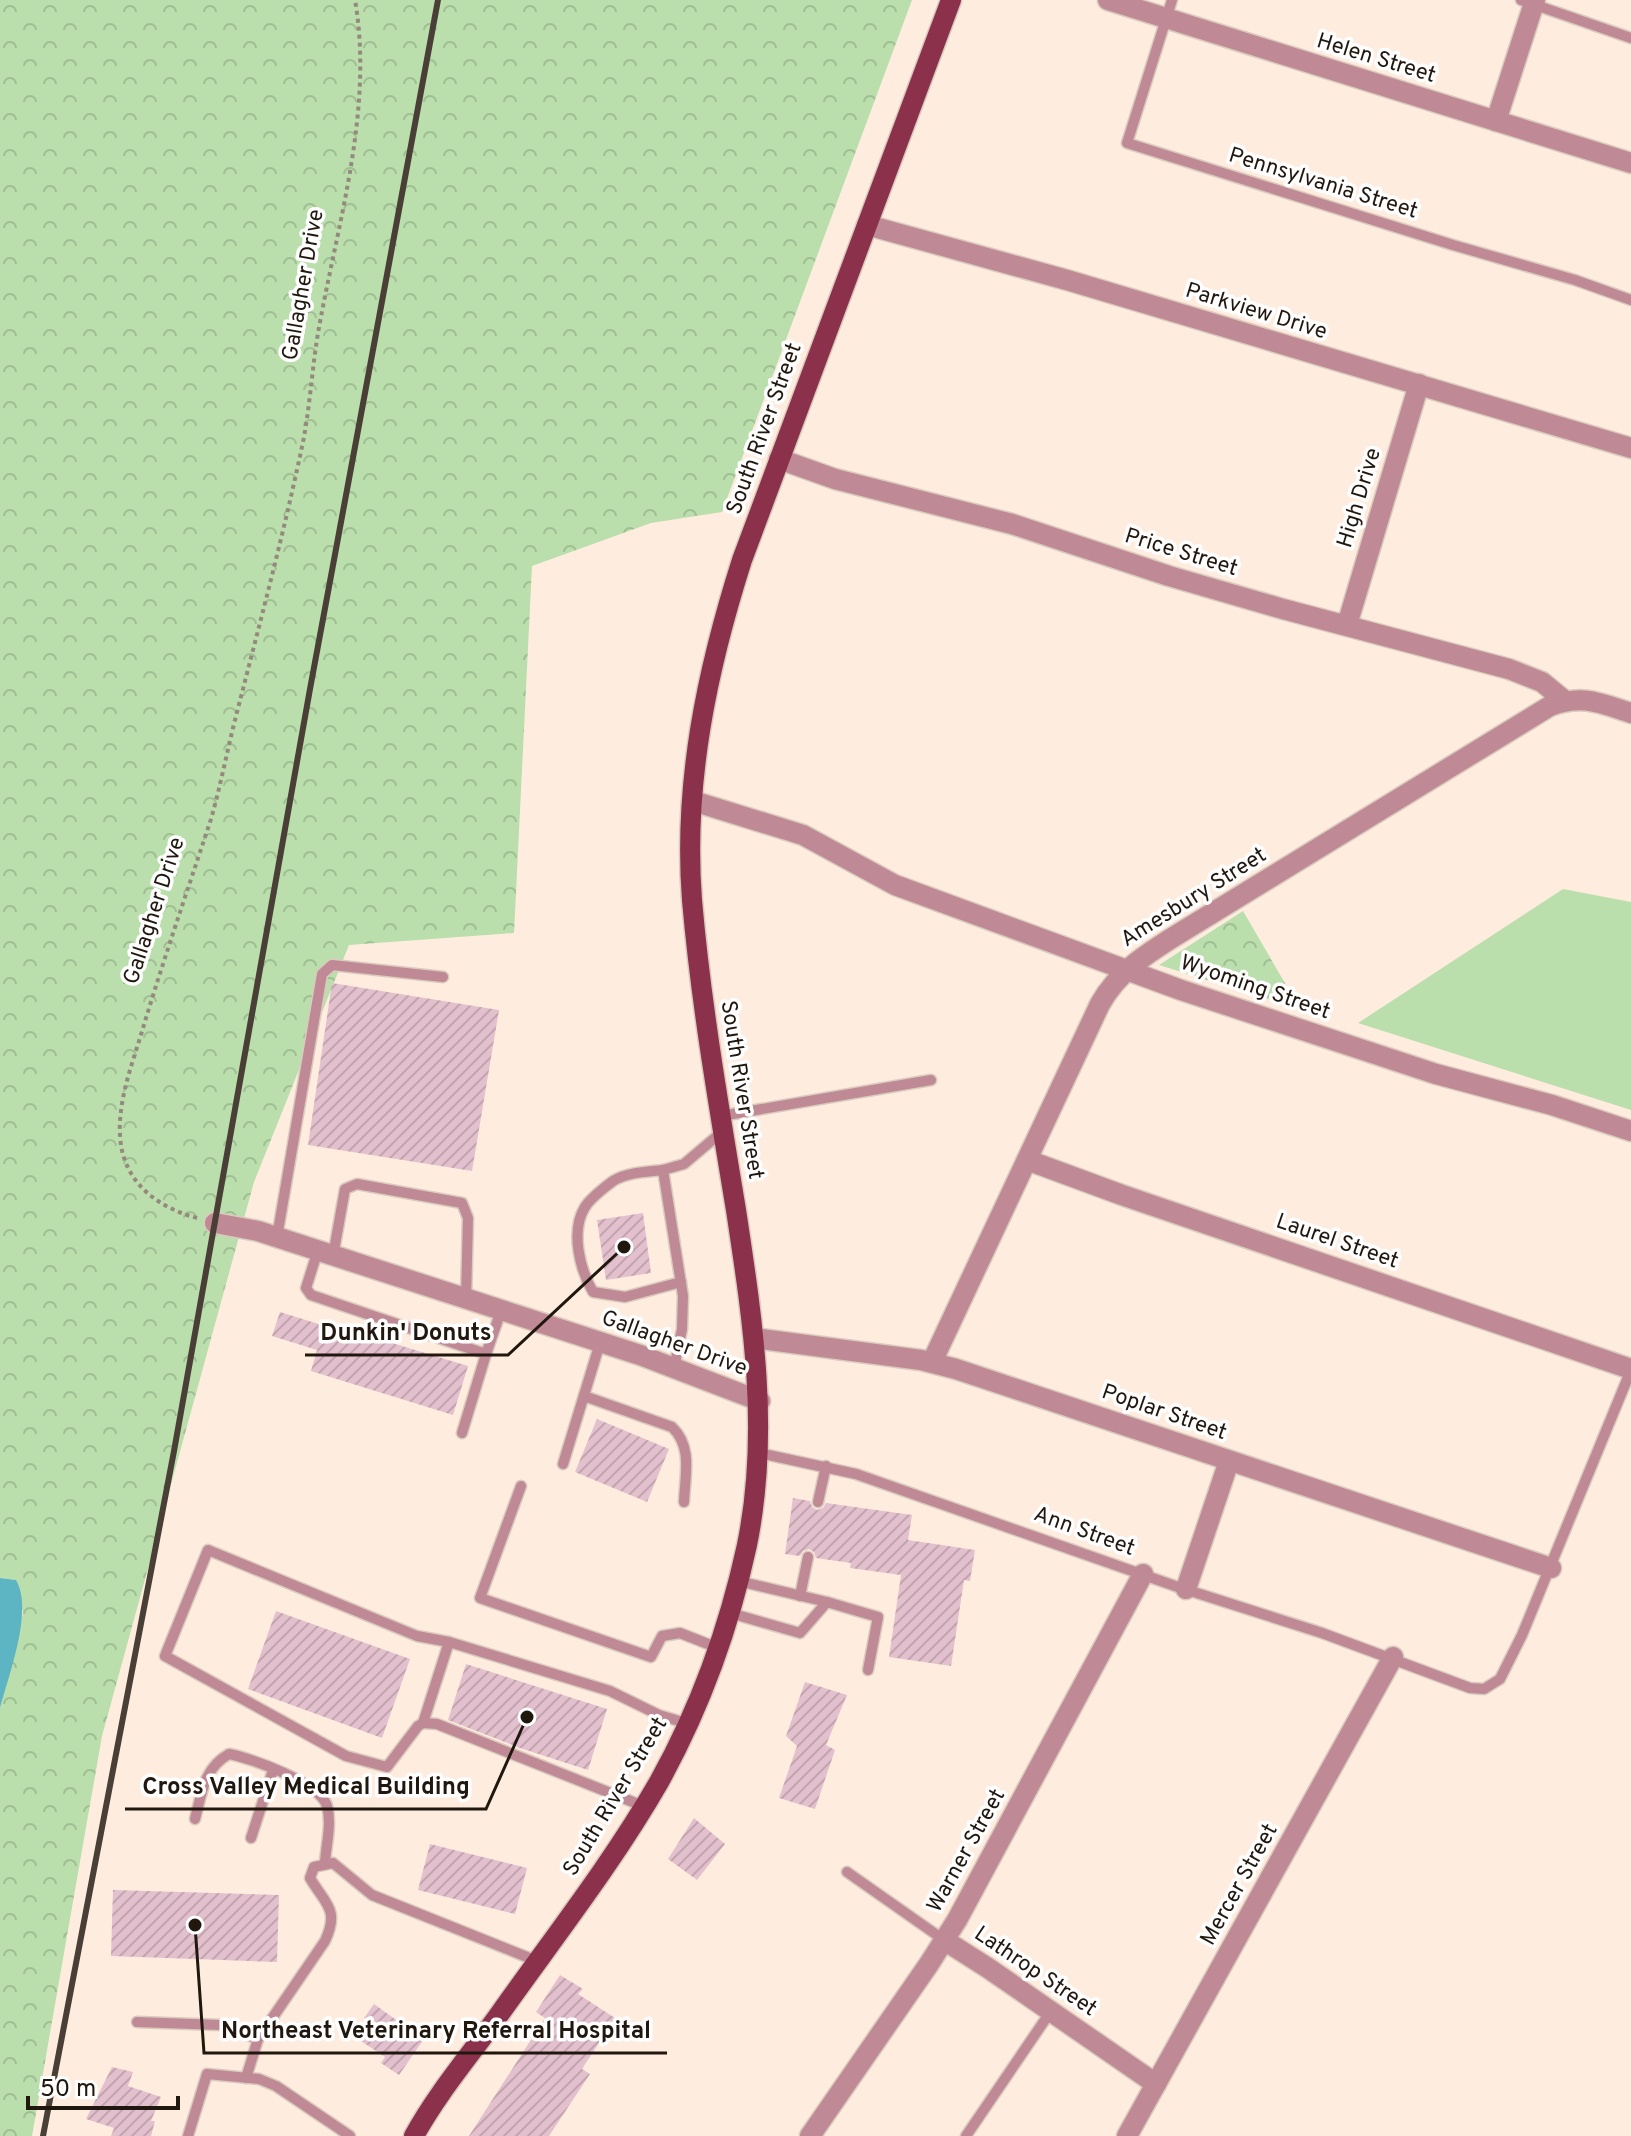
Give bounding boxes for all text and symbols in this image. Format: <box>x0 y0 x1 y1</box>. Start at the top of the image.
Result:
street label: Helen Street <box>1313 28 1439 90</box>
street label: Pennsylvania Street <box>1225 142 1421 226</box>
street label: Gallagher Drive <box>277 207 331 363</box>
street label: Parkview Drive <box>1182 278 1330 346</box>
street label: South River Street <box>721 340 809 518</box>
street label: High Drive <box>1332 445 1388 551</box>
street label: Price Street <box>1121 523 1241 583</box>
street label: Gallagher Drive <box>118 834 192 988</box>
street label: Amesbury Street <box>1116 842 1272 954</box>
street label: Wyoming Street <box>1176 950 1334 1026</box>
street label: South River Street <box>714 999 768 1181</box>
street label: Laurel Street <box>1272 1208 1402 1276</box>
street label: Gallagher Drive <box>597 1305 751 1383</box>
callout: Dunkin' Donuts <box>305 1307 508 1355</box>
text: Dunkin' Donuts <box>320 1319 492 1349</box>
street label: Poplar Street <box>1098 1379 1230 1447</box>
street label: Ann Street <box>1030 1501 1138 1563</box>
street label: South River Street <box>558 1713 674 1881</box>
callout: Cross Valley Medical Building <box>125 1761 486 1809</box>
text: Cross Valley Medical Building <box>142 1773 470 1803</box>
street label: Warner Street <box>922 1784 1012 1918</box>
street label: Mercer Street <box>1195 1819 1285 1951</box>
street label: Lathrop Street <box>968 1921 1102 2023</box>
callout: Northeast Veterinary Referral Hospital <box>204 2005 667 2053</box>
text: Northeast Veterinary Referral Hospital <box>221 2017 651 2047</box>
scale bar <box>28 2060 178 2110</box>
text: 50 m <box>40 2075 96 2105</box>

